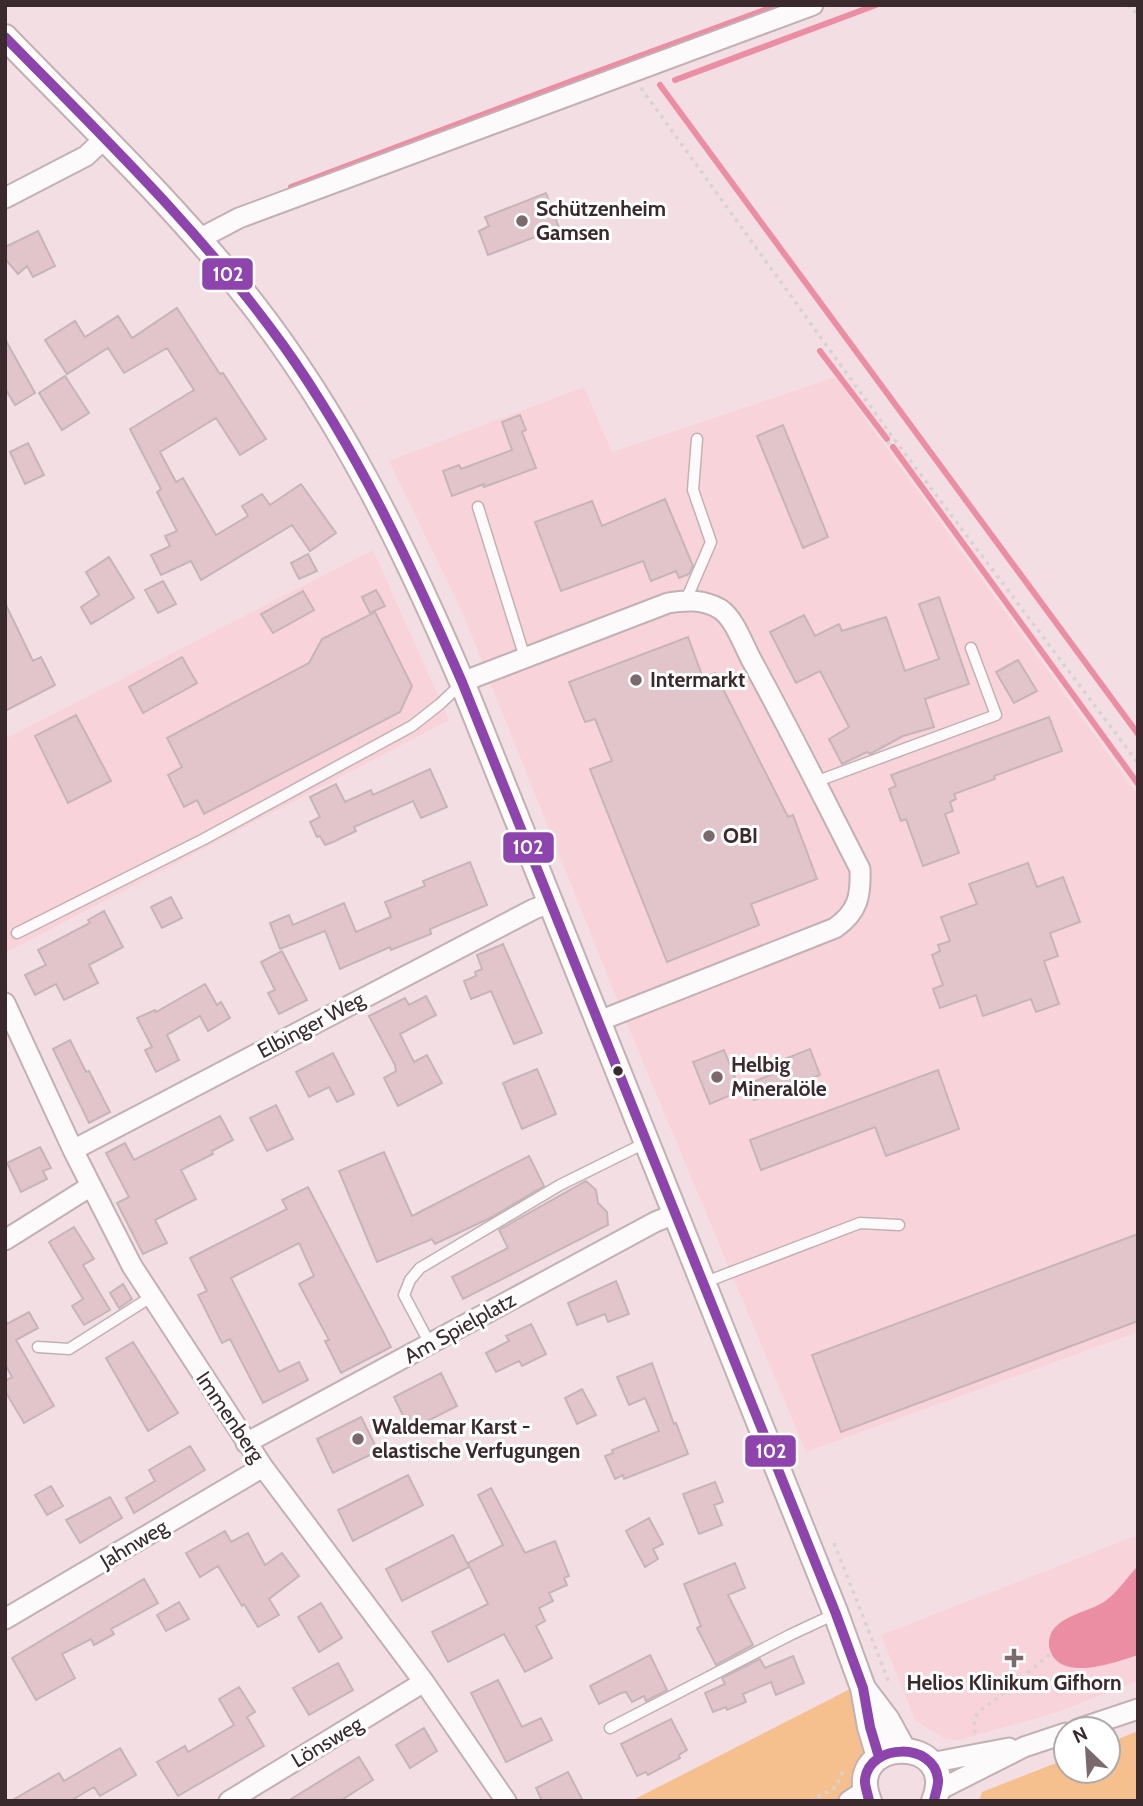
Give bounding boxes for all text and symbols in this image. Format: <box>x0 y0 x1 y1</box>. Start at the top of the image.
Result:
place label: Schützenheim Gamsen <box>536 196 666 245</box>
marker: Schützenheim Gamsen <box>514 213 530 229</box>
line badge: 102 <box>201 257 254 291</box>
text: 102 <box>213 263 243 286</box>
place label: Intermarkt <box>650 667 745 692</box>
marker: Intermarkt <box>628 672 644 688</box>
place label: OBI <box>723 823 758 848</box>
marker: OBI <box>701 828 717 844</box>
line badge: 102 <box>502 831 555 864</box>
text: 102 <box>513 836 543 859</box>
street label: Elbinger Weg <box>253 986 369 1063</box>
place label: Helbig Mineralöle <box>731 1052 827 1101</box>
unlabelled marker <box>611 1064 625 1078</box>
marker: Helbig Mineralöle <box>709 1069 725 1085</box>
street label: Am Spielplatz <box>400 1287 520 1368</box>
street label: Immenberg <box>191 1367 270 1467</box>
place label: Waldemar Karst - elastische Verfugungen <box>372 1414 580 1463</box>
marker: Waldemar Karst - elastische Verfugungen <box>350 1431 366 1447</box>
line badge: 102 <box>744 1434 797 1468</box>
text: 102 <box>756 1440 786 1463</box>
street label: Jahnweg <box>95 1513 173 1574</box>
marker: Helios Klinikum Gifhorn <box>1004 1648 1024 1668</box>
place label: Helios Klinikum Gifhorn <box>906 1670 1122 1695</box>
street label: Lönsweg <box>287 1710 367 1773</box>
north arrow <box>1052 1715 1122 1785</box>
text: N <box>1069 1722 1091 1748</box>

